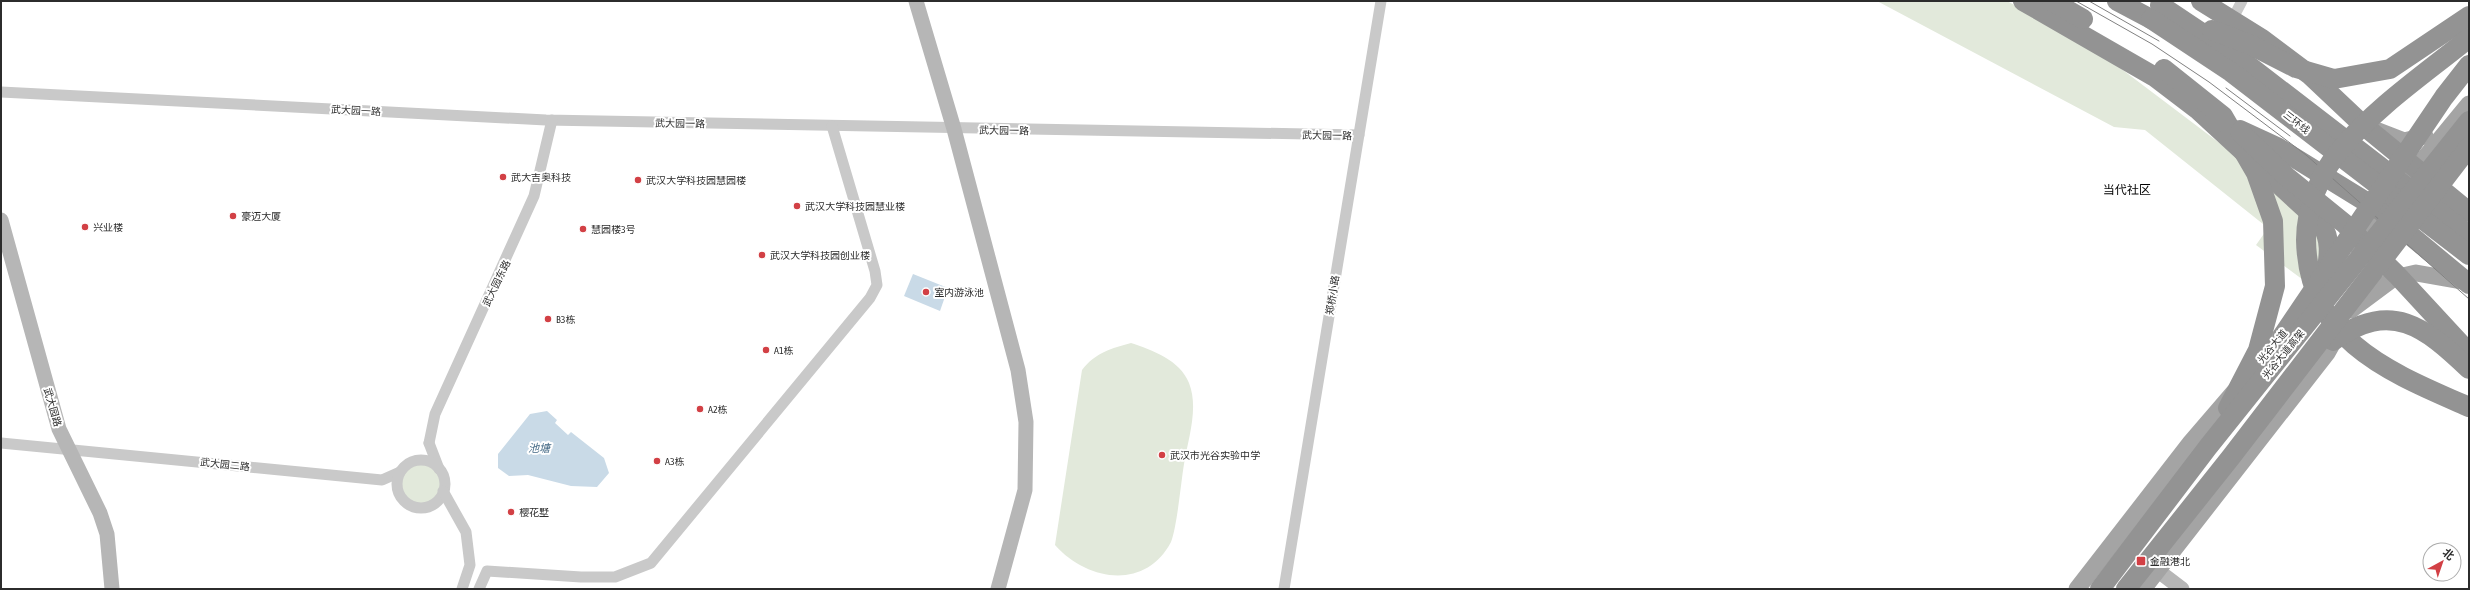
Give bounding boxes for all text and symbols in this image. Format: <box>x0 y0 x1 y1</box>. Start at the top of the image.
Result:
street label: 武大园一路 <box>331 104 381 117</box>
street label: 三环线 <box>2281 109 2312 136</box>
street label: 武大园一路 <box>655 118 705 129</box>
street label: 武大园一路 <box>979 125 1029 136</box>
street label: 武大园一路 <box>1302 130 1352 141</box>
marker: 武大吉奥科技 <box>498 172 508 182</box>
place label: 武大吉奥科技 <box>511 172 571 183</box>
marker: 武汉大学科技园慧园楼 <box>633 175 643 185</box>
place label: 武汉大学科技园慧园楼 <box>646 175 746 186</box>
district label: 当代社区 <box>2103 183 2151 197</box>
marker: 武汉大学科技园慧业楼 <box>792 201 802 211</box>
place label: 武汉大学科技园慧业楼 <box>805 201 905 212</box>
marker: 豪迈大厦 <box>228 211 238 221</box>
place label: 豪迈大厦 <box>241 211 281 222</box>
marker: 兴业楼 <box>80 222 90 232</box>
place label: 兴业楼 <box>93 222 123 233</box>
marker: 慧园楼3号 <box>578 224 588 234</box>
place label: 慧园楼3号 <box>591 224 636 235</box>
marker: 武汉大学科技园创业楼 <box>757 250 767 260</box>
place label: 武汉大学科技园创业楼 <box>770 250 870 261</box>
street label: 武大园东路 <box>481 258 512 308</box>
street label: 郑桥小路 <box>1324 274 1341 316</box>
marker: 室内游泳池 <box>921 287 931 297</box>
place label: 室内游泳池 <box>934 287 984 298</box>
marker: B3栋 <box>543 314 553 324</box>
place label: B3栋 <box>556 314 575 325</box>
street label: 光谷大道 <box>2255 327 2289 365</box>
street label: 光谷大道高架 <box>2260 328 2307 381</box>
marker: A1栋 <box>761 345 771 355</box>
place label: A1栋 <box>774 345 794 356</box>
street label: 武大园路 <box>42 386 63 428</box>
marker: A2栋 <box>695 404 705 414</box>
place label: A2栋 <box>708 404 728 415</box>
water label: 池塘 <box>528 442 552 454</box>
marker: 武汉市光谷实验中学 <box>1157 450 1167 460</box>
place label: 武汉市光谷实验中学 <box>1170 450 1260 461</box>
street label: 武大园二路 <box>200 456 250 473</box>
marker: A3栋 <box>652 456 662 466</box>
place label: A3栋 <box>665 456 685 467</box>
marker: 樱花墅 <box>506 507 516 517</box>
place label: 樱花墅 <box>519 507 549 518</box>
north arrow <box>2422 542 2462 582</box>
text: 北 <box>2440 546 2456 562</box>
marker: 金融港北 <box>2135 555 2147 567</box>
place label: 金融港北 <box>2150 556 2190 567</box>

